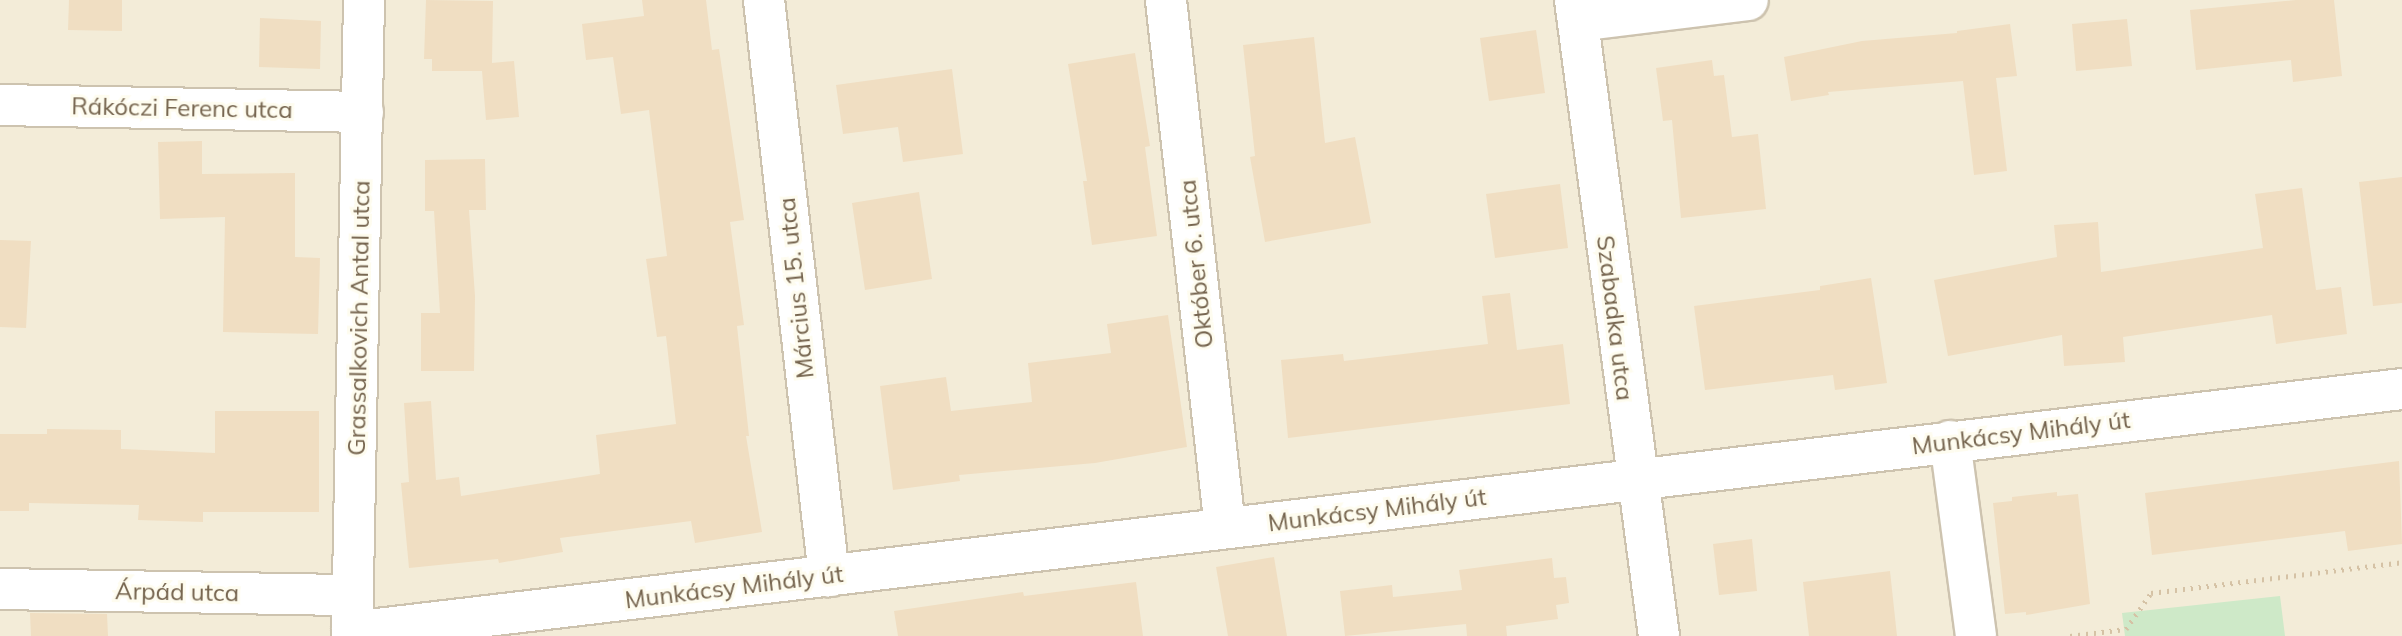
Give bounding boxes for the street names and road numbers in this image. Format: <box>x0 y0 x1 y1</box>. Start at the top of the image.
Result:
street label: Rákóczi Ferenc utca <box>71 92 293 124</box>
street label: Október 6. utca <box>1173 178 1219 350</box>
street label: Grassalkovich Antal utca <box>342 180 376 456</box>
street label: Március 15. utca <box>772 196 820 380</box>
street label: Szabadka utca <box>1591 234 1639 402</box>
street label: Munkácsy Mihály út <box>1910 405 2132 461</box>
street label: Munkácsy Mihály út <box>1266 482 1488 538</box>
street label: Munkácsy Mihály út <box>623 559 845 615</box>
street label: Árpád utca <box>115 577 239 607</box>

